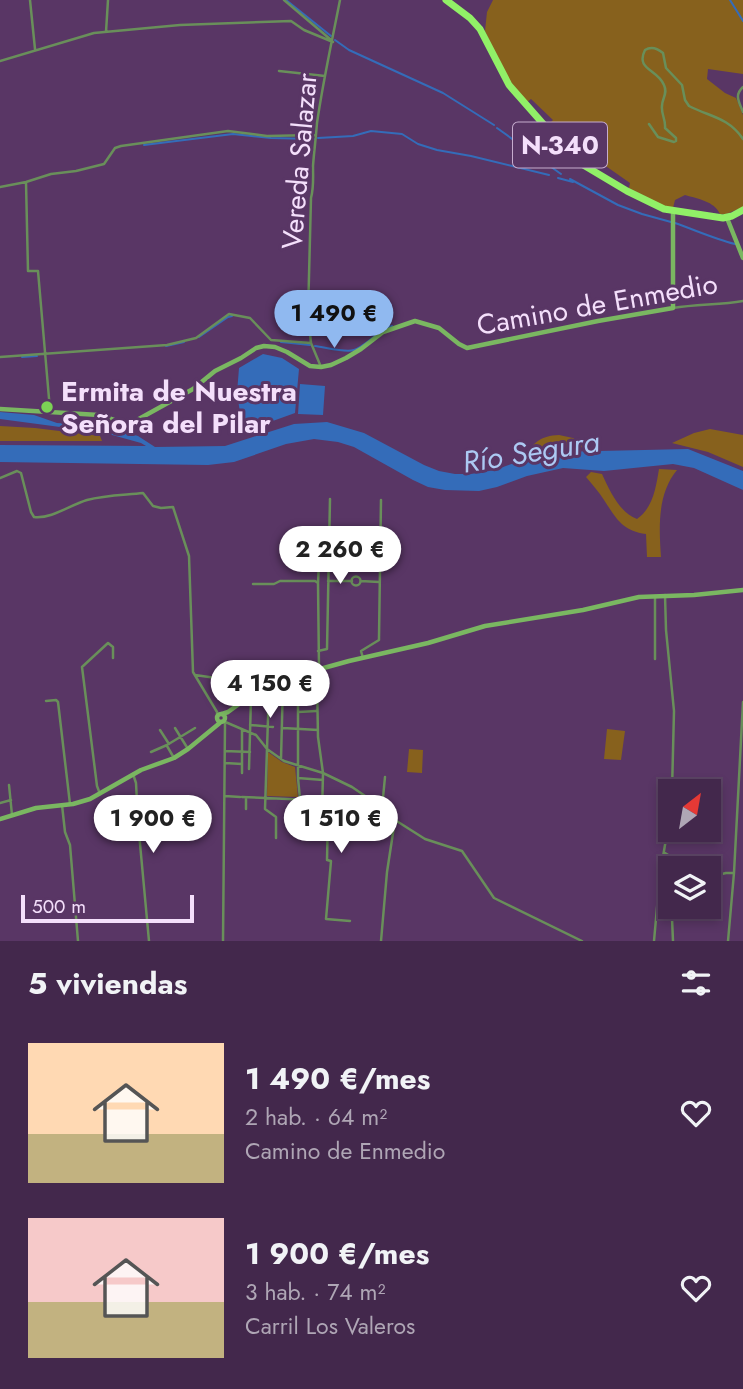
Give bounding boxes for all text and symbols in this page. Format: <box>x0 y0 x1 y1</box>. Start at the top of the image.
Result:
street label: Vereda Salazar <box>271 71 328 251</box>
road number: N-340 <box>513 122 607 168</box>
street label: Camino de Enmedio <box>473 263 721 346</box>
pin: 1 490 € <box>269 290 399 350</box>
text: 1 490 € <box>290 296 378 330</box>
place label: Ermita de Nuestra Señora del Pilar <box>61 371 297 444</box>
marker: Ermita de Nuestra Señora del Pilar <box>39 399 55 415</box>
water label: Río Segura <box>459 419 603 484</box>
pin: 2 260 € <box>275 526 405 586</box>
text: 2 260 € <box>295 532 385 566</box>
pin: 4 150 € <box>205 660 335 720</box>
text: 4 150 € <box>227 666 313 700</box>
north arrow <box>658 779 721 842</box>
map controls <box>658 779 721 919</box>
pin: 1 900 € <box>88 796 218 855</box>
pin: 1 510 € <box>276 796 406 855</box>
text: 1 900 € <box>110 801 196 835</box>
text: 1 510 € <box>300 801 382 835</box>
button: layers <box>658 856 721 919</box>
scale bar <box>21 892 194 924</box>
text: 500 m <box>32 893 86 920</box>
text: 5 viviendas <box>28 962 187 1005</box>
icon: filters <box>677 964 715 1002</box>
text: 1 490 €/mes <box>245 1057 430 1100</box>
icon: home <box>84 1071 168 1155</box>
icon: heart <box>677 1094 715 1132</box>
text: 2 hab. · 64 m² <box>245 1100 387 1134</box>
text: Camino de Enmedio <box>245 1134 445 1168</box>
text: 1 900 €/mes <box>245 1232 429 1275</box>
icon: home <box>84 1246 168 1330</box>
icon: heart <box>677 1269 715 1307</box>
text: 3 hab. · 74 m² <box>245 1275 385 1309</box>
text: Carril Los Valeros <box>245 1309 415 1343</box>

